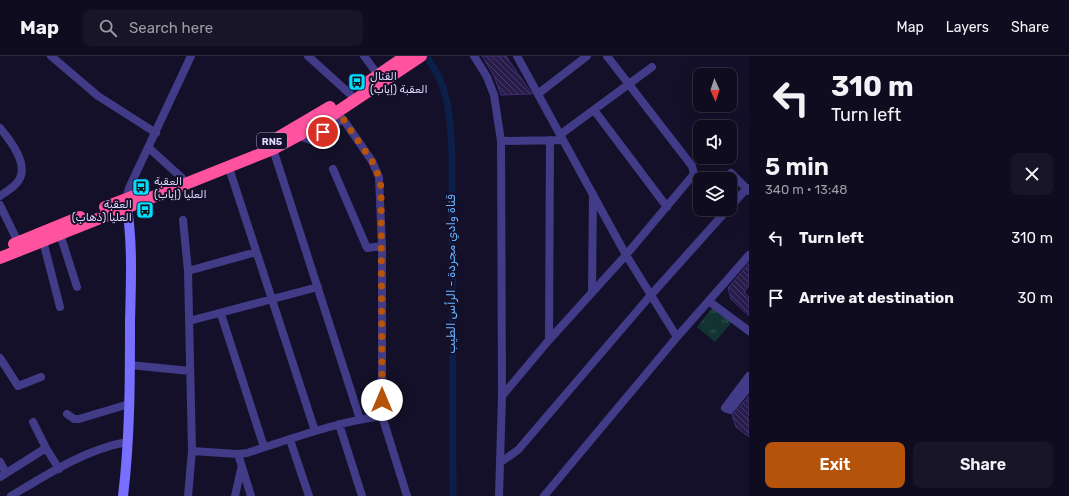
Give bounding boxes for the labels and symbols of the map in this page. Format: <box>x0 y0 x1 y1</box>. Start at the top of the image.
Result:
north arrow <box>693 68 737 112</box>
place label: القنال العقبة (إياب) <box>370 70 428 96</box>
bus stop icon: القنال العقبة (إياب) <box>347 72 367 92</box>
pin <box>306 115 340 149</box>
road number: RN5 <box>257 133 287 149</box>
place label: العقبة العليا (إياب) <box>154 175 207 201</box>
bus stop icon: العقبة العليا (إياب) <box>131 177 151 197</box>
water label: قناة وادي مجردة - الرأس الطيب <box>444 194 459 354</box>
place label: العقبة العليا (ذهاب) <box>72 198 132 224</box>
bus stop icon: العقبة العليا (ذهاب) <box>135 200 155 220</box>
position arrow <box>361 379 403 421</box>

